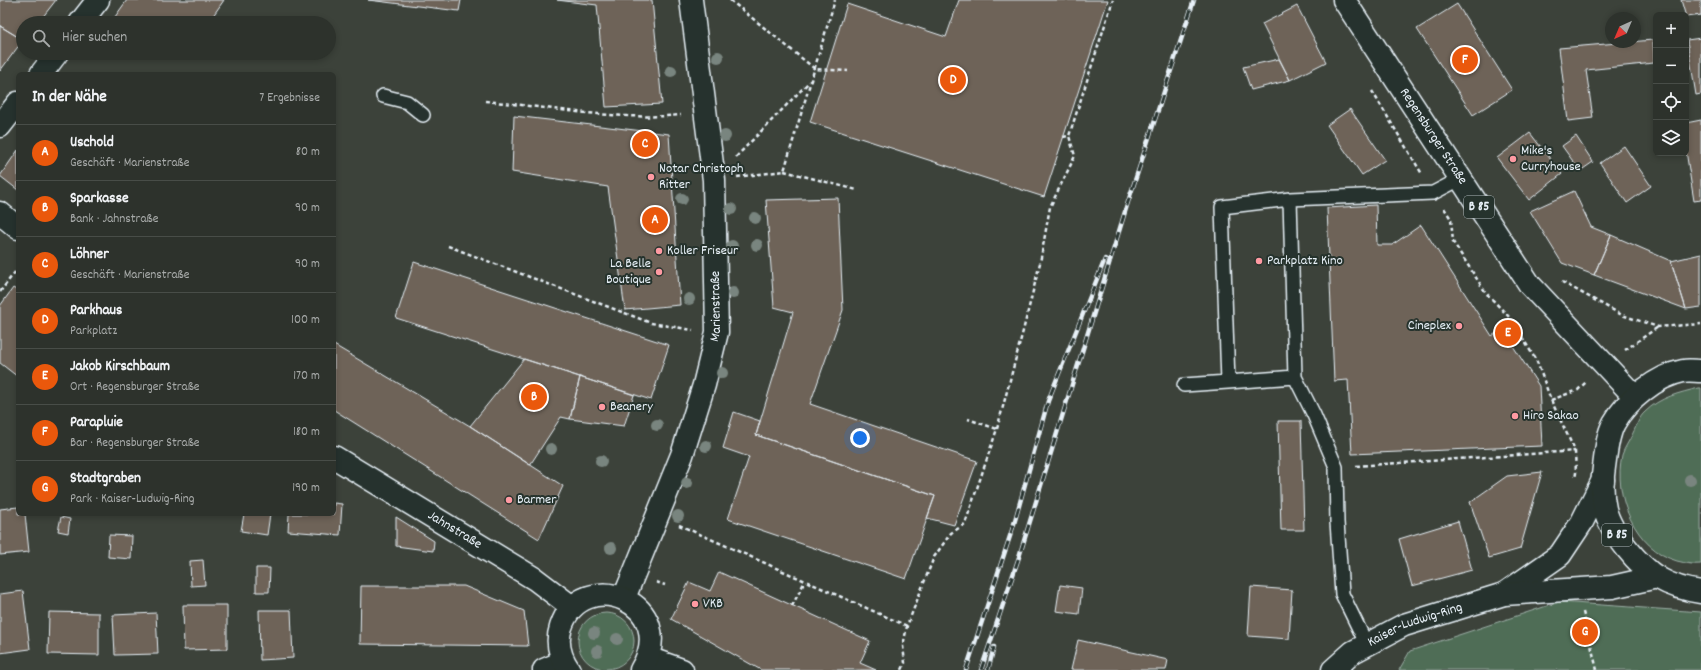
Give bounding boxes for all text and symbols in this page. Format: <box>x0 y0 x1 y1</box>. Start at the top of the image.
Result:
north arrow <box>1605 12 1641 48</box>
map controls <box>1653 12 1689 156</box>
button: + <box>1653 12 1689 48</box>
search box <box>16 16 336 60</box>
icon: search <box>30 27 52 49</box>
text: Hier suchen <box>62 27 127 49</box>
pin: F <box>1452 45 1478 75</box>
button: − <box>1653 48 1689 84</box>
pin: D <box>940 65 966 95</box>
street label: Regensburger Straße <box>1394 84 1472 189</box>
button: locate <box>1653 84 1689 120</box>
text: In der Nähe <box>32 86 107 110</box>
text: 7 Ergebnisse <box>259 89 320 108</box>
button: layers <box>1653 120 1689 156</box>
pin: C <box>632 129 658 159</box>
text: Uschold <box>70 132 114 154</box>
place label: Mike's Curryhouse <box>1521 141 1581 177</box>
text: A <box>41 143 49 162</box>
text: 80 m <box>296 143 320 162</box>
text: Geschäft · Marienstraße <box>70 154 189 173</box>
marker: Mike's Curryhouse <box>1508 154 1518 164</box>
place label: Notar Christoph Ritter <box>659 159 744 195</box>
marker: Notar Christoph Ritter <box>646 172 656 182</box>
text: Sparkasse <box>70 188 129 210</box>
road number: B 85 <box>1464 196 1494 218</box>
text: B <box>42 199 48 218</box>
text: 90 m <box>295 199 320 218</box>
pin: A <box>642 205 668 235</box>
text: Bank · Jahnstraße <box>70 210 158 229</box>
place label: Koller Friseur <box>667 241 739 261</box>
text: Löhner <box>70 244 109 266</box>
marker: Koller Friseur <box>654 246 664 256</box>
place label: Parkplatz Kino <box>1267 251 1343 271</box>
place label: La Belle Boutique <box>606 254 651 290</box>
text: C <box>42 255 48 274</box>
text: 90 m <box>295 255 320 274</box>
marker: Parkplatz Kino <box>1254 256 1264 266</box>
text: Geschäft · Marienstraße <box>70 266 189 285</box>
marker: La Belle Boutique <box>654 267 664 277</box>
street label: Marienstraße <box>705 271 727 344</box>
text: Parkhaus <box>70 300 122 322</box>
text: D <box>42 311 48 330</box>
text: 100 m <box>291 311 320 330</box>
place label: Cineplex <box>1408 316 1451 336</box>
pin: E <box>1495 318 1521 348</box>
marker: Cineplex <box>1454 321 1464 331</box>
text: Parkplatz <box>70 322 117 341</box>
text: Jakob Kirschbaum <box>70 356 170 378</box>
text: E <box>42 367 48 386</box>
text: 170 m <box>293 367 320 386</box>
text: Ort · Regensburger Straße <box>70 378 200 397</box>
pin: B <box>521 382 547 412</box>
place label: Beanery <box>610 397 653 417</box>
marker: Beanery <box>597 402 607 412</box>
place label: Hiro Sakao <box>1523 406 1579 426</box>
marker: Hiro Sakao <box>1510 411 1520 421</box>
text: Parapluie <box>70 412 123 434</box>
text: F <box>42 423 48 442</box>
text: 180 m <box>293 423 320 442</box>
your location <box>850 428 870 448</box>
text: Bar · Regensburger Straße <box>70 434 200 453</box>
text: Stadtgraben <box>70 468 141 490</box>
text: G <box>42 479 48 498</box>
text: 190 m <box>292 479 320 498</box>
text: Park · Kaiser-Ludwig-Ring <box>70 490 194 509</box>
place label: Barmer <box>517 490 557 510</box>
marker: Barmer <box>504 495 514 505</box>
street label: Jahnstraße <box>424 506 485 554</box>
road number: B 85 <box>1602 524 1632 546</box>
place label: VKB <box>703 594 723 614</box>
street label: Kaiser-Ludwig-Ring <box>1364 597 1465 653</box>
marker: VKB <box>690 599 700 609</box>
pin: G <box>1572 617 1598 647</box>

